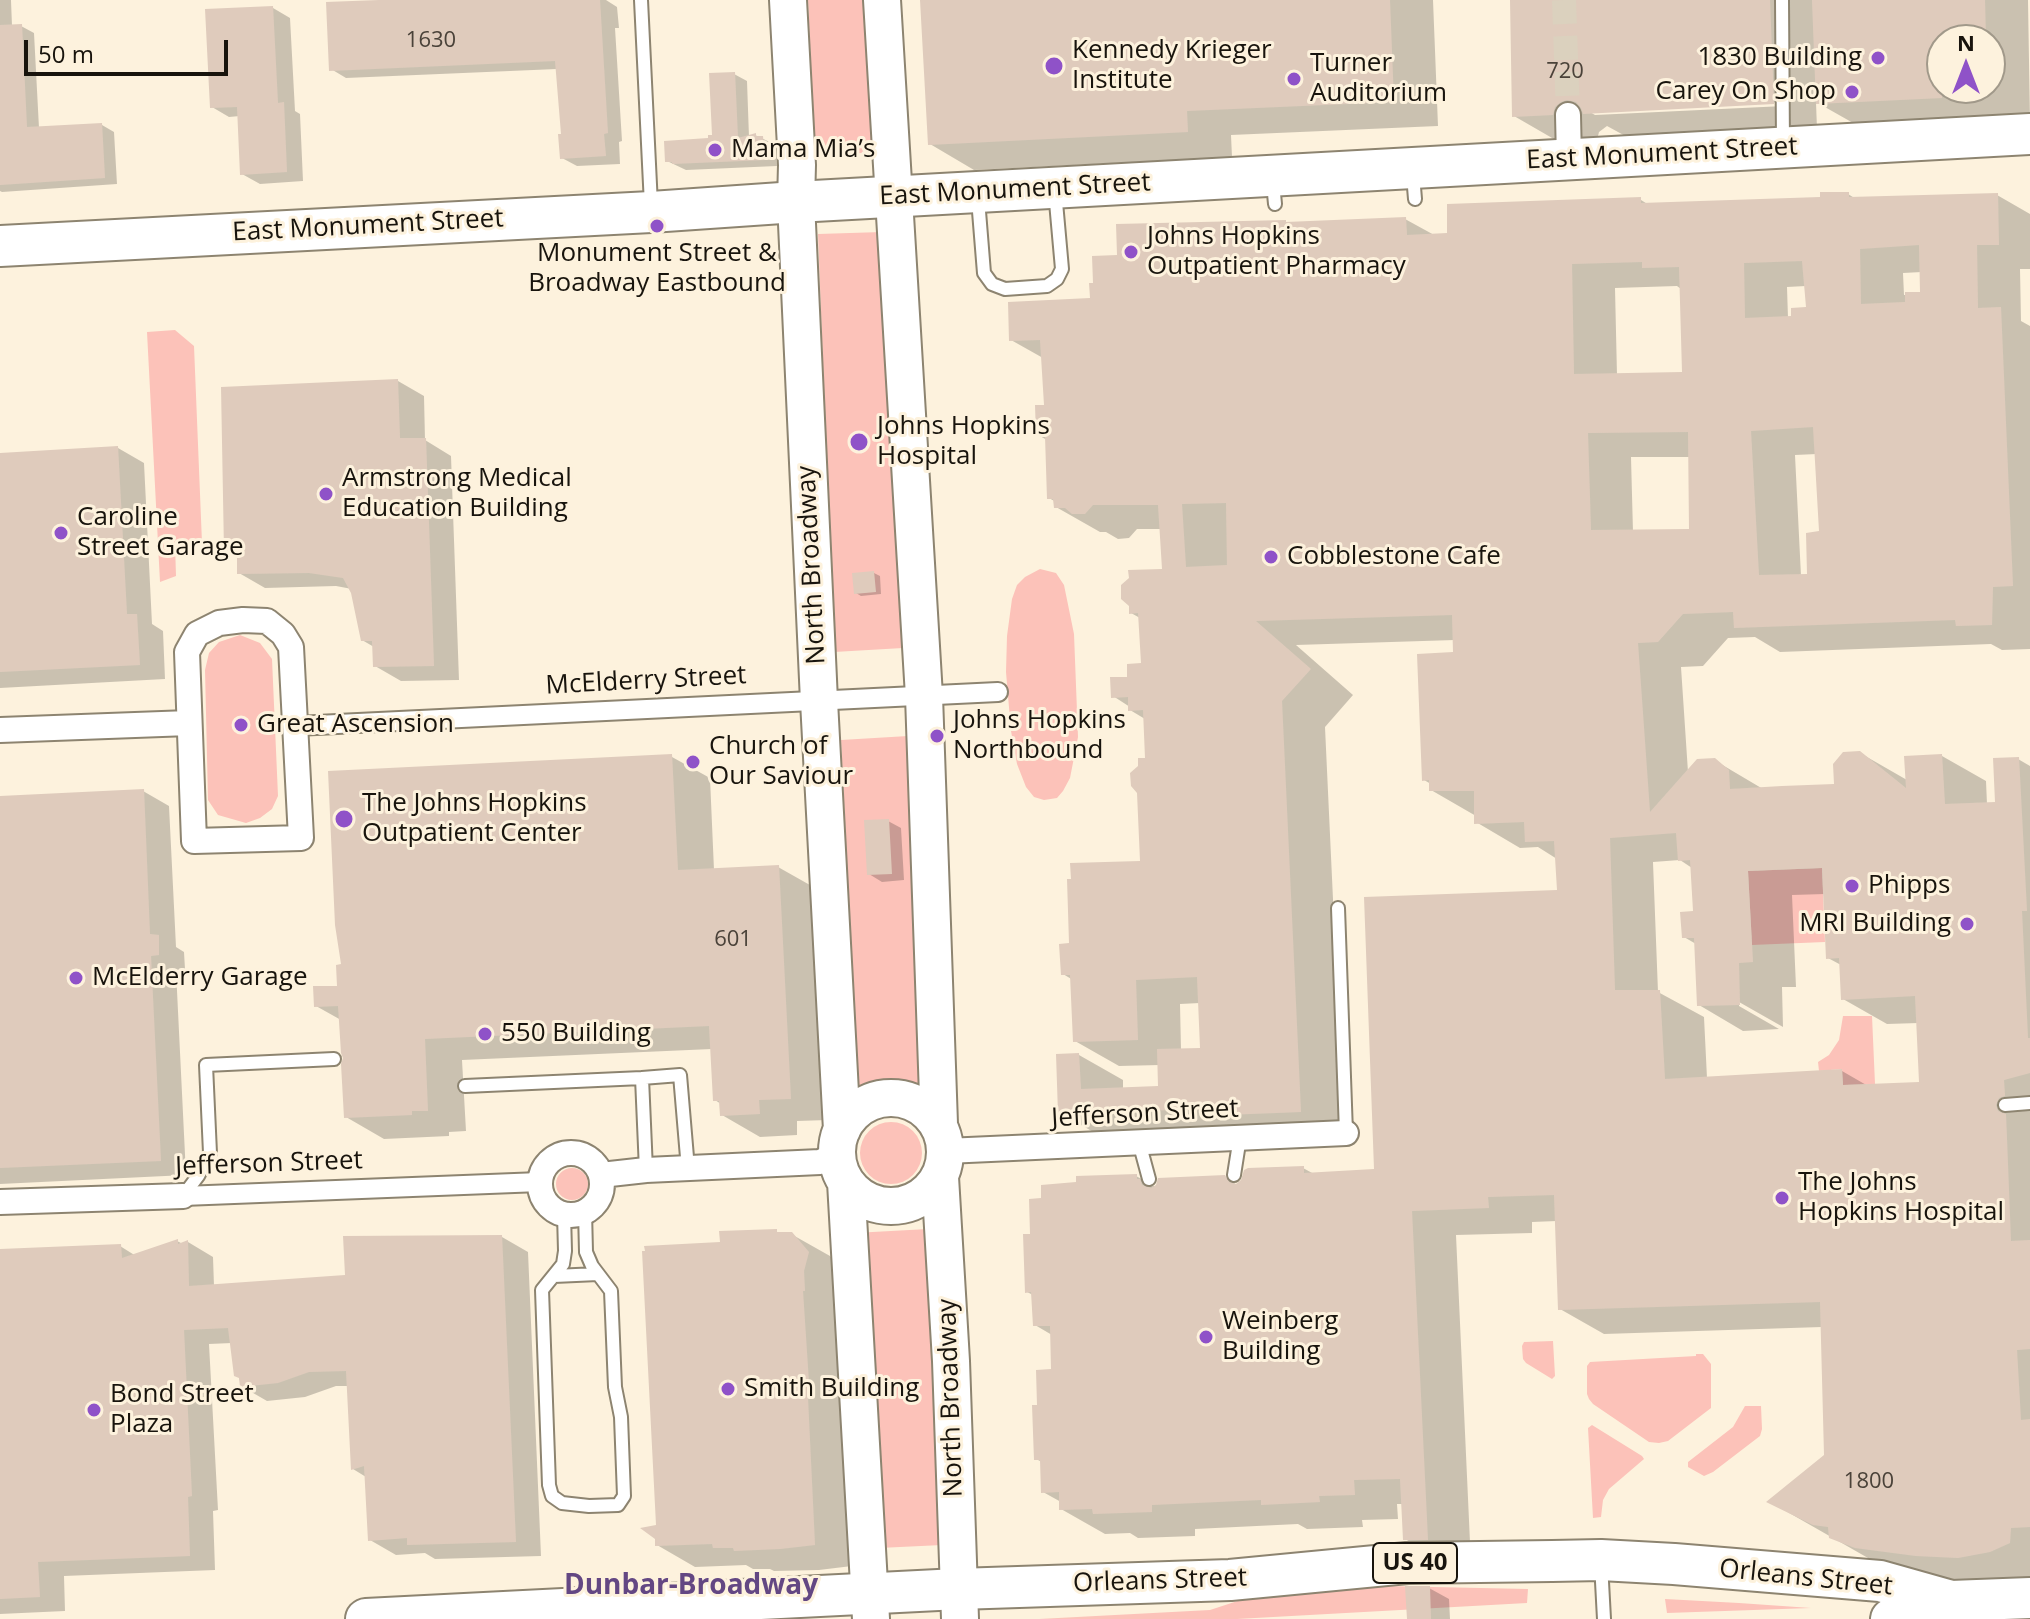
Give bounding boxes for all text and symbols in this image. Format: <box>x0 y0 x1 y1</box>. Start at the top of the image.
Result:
scale bar <box>28 24 232 74</box>
north arrow <box>1926 24 2006 104</box>
text: N <box>1957 27 1975 57</box>
house number: 1630 <box>406 28 456 54</box>
place label: Kennedy Krieger Institute <box>1072 35 1272 96</box>
text: 50 m <box>38 37 94 70</box>
place label: 1830 Building <box>1697 42 1862 74</box>
place label: Turner Auditorium <box>1310 48 1447 110</box>
marker: 1830 Building <box>1869 49 1887 67</box>
marker: Kennedy Krieger Institute <box>1043 55 1065 77</box>
house number: 720 <box>1546 59 1584 85</box>
marker: Turner Auditorium <box>1285 70 1303 88</box>
place label: Carey On Shop <box>1655 76 1836 108</box>
marker: Carey On Shop <box>1843 83 1861 101</box>
street label: East Monument Street <box>1526 131 1798 177</box>
place label: Mama Mia’s <box>731 134 875 166</box>
marker: Mama Mia’s <box>706 141 724 159</box>
street label: East Monument Street <box>879 167 1151 213</box>
street label: East Monument Street <box>232 203 504 249</box>
marker: Monument Street & Broadway Eastbound <box>648 217 666 235</box>
place label: Johns Hopkins Outpatient Pharmacy <box>1147 221 1406 282</box>
place label: Monument Street & Broadway Eastbound <box>528 238 786 300</box>
marker: Johns Hopkins Outpatient Pharmacy <box>1122 243 1140 261</box>
place label: Johns Hopkins Hospital <box>877 411 1050 472</box>
marker: Johns Hopkins Hospital <box>848 431 870 453</box>
place label: Armstrong Medical Education Building <box>342 463 572 524</box>
street label: North Broadway <box>791 465 833 665</box>
marker: Armstrong Medical Education Building <box>317 485 335 503</box>
place label: Caroline Street Garage <box>77 502 244 564</box>
marker: Caroline Street Garage <box>52 524 70 542</box>
place label: Cobblestone Cafe <box>1287 541 1501 573</box>
marker: Cobblestone Cafe <box>1262 548 1280 566</box>
street label: McElderry Street <box>545 660 747 702</box>
place label: Johns Hopkins Northbound <box>953 705 1126 766</box>
place label: Great Ascension <box>257 709 454 741</box>
marker: Great Ascension <box>232 716 250 734</box>
marker: Johns Hopkins Northbound <box>928 727 946 745</box>
place label: Church of Our Saviour <box>709 731 853 792</box>
marker: Church of Our Saviour <box>684 753 702 771</box>
place label: The Johns Hopkins Outpatient Center <box>362 788 587 850</box>
marker: The Johns Hopkins Outpatient Center <box>333 808 355 830</box>
place label: Phipps <box>1868 870 1950 902</box>
marker: Phipps <box>1843 877 1861 895</box>
place label: MRI Building <box>1799 908 1951 940</box>
marker: MRI Building <box>1958 915 1976 933</box>
house number: 601 <box>714 927 752 953</box>
place label: McElderry Garage <box>92 962 308 994</box>
marker: McElderry Garage <box>67 969 85 987</box>
place label: 550 Building <box>501 1018 651 1050</box>
marker: 550 Building <box>476 1025 494 1043</box>
street label: Jefferson Street <box>1050 1094 1240 1134</box>
street label: Jefferson Street <box>175 1145 363 1183</box>
place label: The Johns Hopkins Hospital <box>1798 1167 2004 1228</box>
marker: The Johns Hopkins Hospital <box>1773 1189 1791 1207</box>
street label: North Broadway <box>932 1298 970 1498</box>
place label: Weinberg Building <box>1222 1306 1338 1368</box>
marker: Weinberg Building <box>1197 1328 1215 1346</box>
place label: Smith Building <box>744 1373 919 1405</box>
place label: Bond Street Plaza <box>110 1379 254 1440</box>
marker: Smith Building <box>719 1380 737 1398</box>
marker: Bond Street Plaza <box>85 1401 103 1419</box>
house number: 1800 <box>1844 1469 1894 1495</box>
road number: US 40 <box>1373 1543 1457 1583</box>
street label: Orleans Street <box>1718 1553 1894 1603</box>
street label: Orleans Street <box>1072 1562 1248 1600</box>
district label: Dunbar-Broadway <box>564 1569 818 1603</box>

